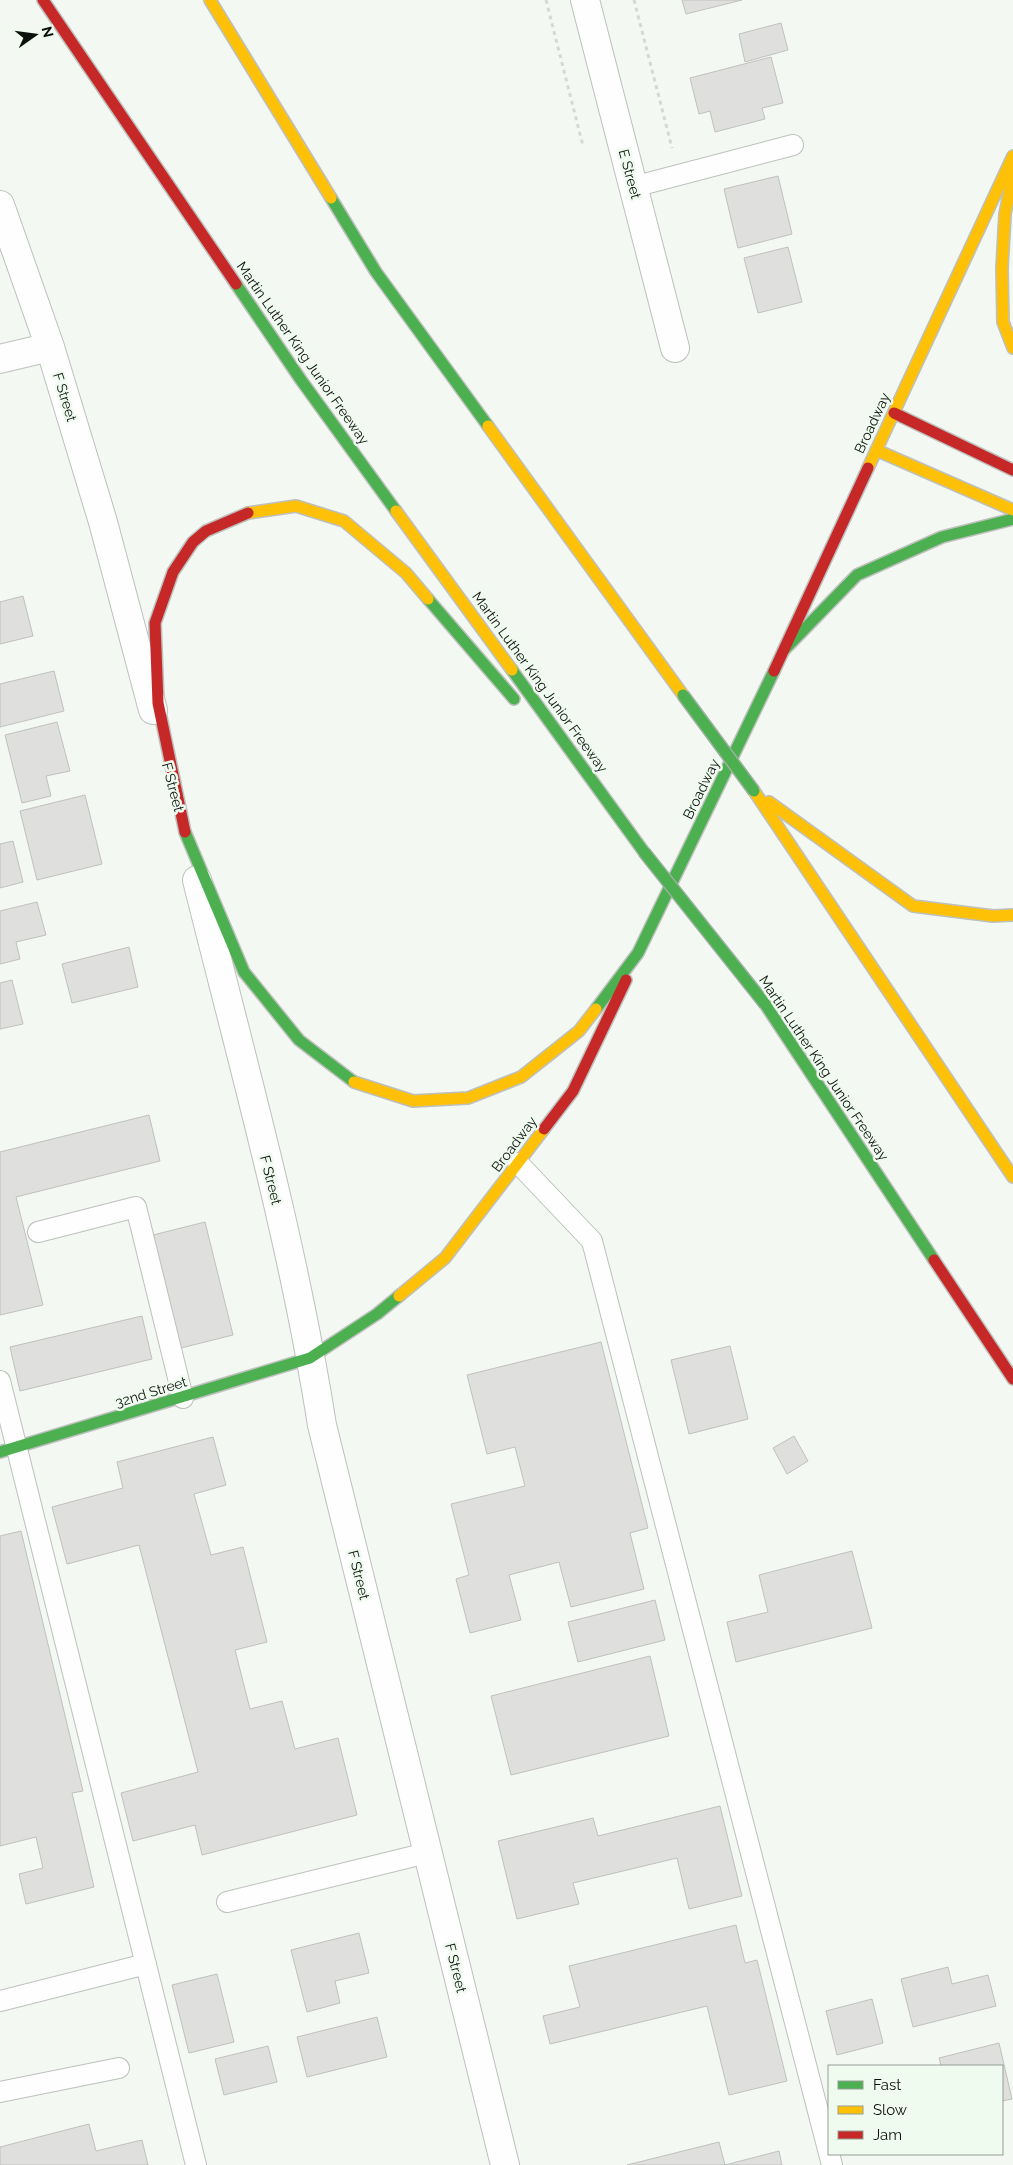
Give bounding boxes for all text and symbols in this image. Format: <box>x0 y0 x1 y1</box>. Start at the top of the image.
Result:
north arrow <box>10 10 60 60</box>
text: N <box>39 25 57 39</box>
street label: E Street <box>616 147 644 201</box>
street label: Martin Luther King Junior Freeway <box>234 259 373 448</box>
street label: F Street <box>50 371 80 424</box>
street label: Broadway <box>851 390 893 456</box>
street label: Martin Luther King Junior Freeway <box>469 589 611 776</box>
street label: Broadway <box>680 756 723 822</box>
street label: F Street <box>159 761 187 814</box>
street label: Martin Luther King Junior Freeway <box>756 973 892 1164</box>
street label: Broadway <box>488 1113 540 1175</box>
street label: F Street <box>257 1154 285 1207</box>
street label: 32nd Street <box>113 1373 189 1410</box>
street label: F Street <box>345 1549 373 1602</box>
street label: F Street <box>442 1942 470 1995</box>
legend <box>828 2065 1003 2155</box>
text: Fast <box>873 2076 901 2094</box>
text: Slow <box>873 2101 907 2119</box>
text: Jam <box>873 2126 902 2144</box>

